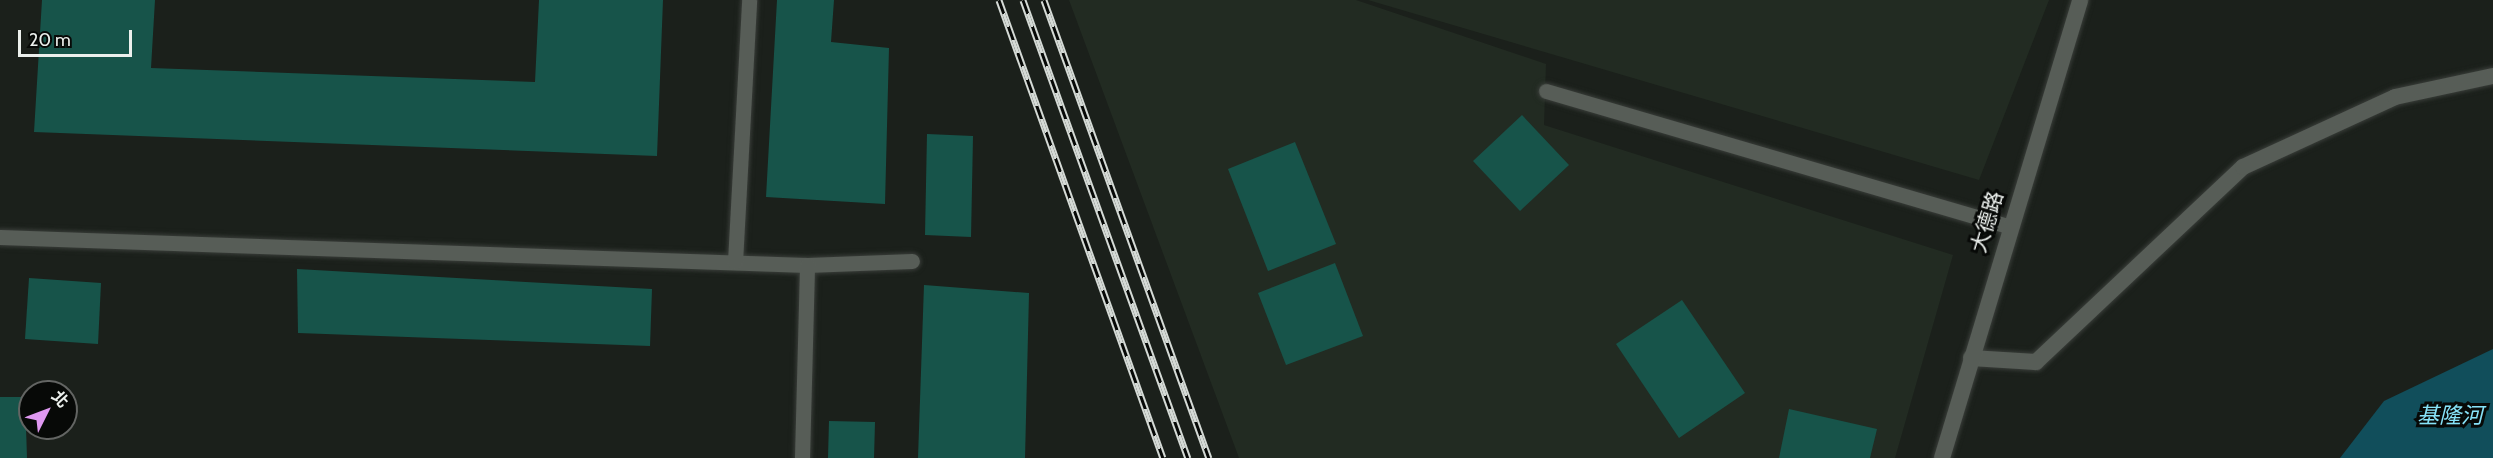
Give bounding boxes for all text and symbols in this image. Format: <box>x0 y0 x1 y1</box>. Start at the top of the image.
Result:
scale bar <box>21 18 135 56</box>
text: 20 m <box>29 29 71 51</box>
street label: 大德路 <box>1966 188 2008 256</box>
north arrow <box>18 380 78 440</box>
text: 北 <box>48 387 73 411</box>
water label: 基隆河 <box>2417 403 2483 429</box>

